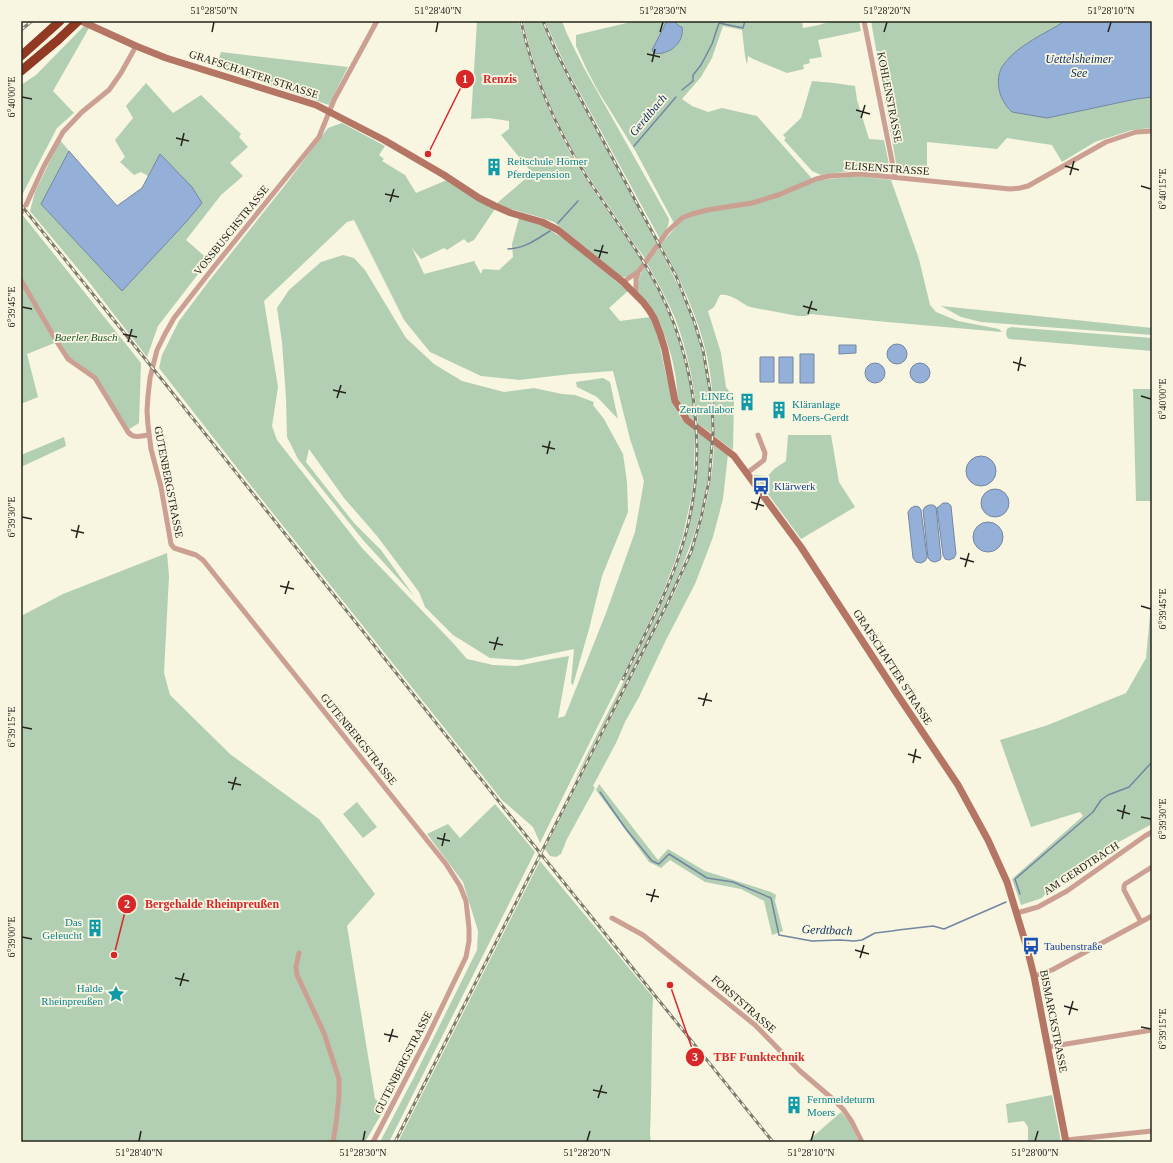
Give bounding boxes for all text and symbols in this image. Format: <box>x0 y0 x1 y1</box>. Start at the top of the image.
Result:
text: 51°28'50"N <box>190 5 238 16</box>
text: 51°28'40"N <box>414 5 462 16</box>
text: 51°28'30"N <box>639 5 687 16</box>
text: 51°28'20"N <box>863 5 911 16</box>
text: 51°28'10"N <box>1087 5 1135 16</box>
street label: GRAFSCHAFTER STRASSE <box>188 47 321 101</box>
street label: KOHLENSTRASSE <box>875 51 905 144</box>
water label: Uettelsheimer See <box>1045 52 1113 80</box>
callout: Renzis <box>455 67 525 91</box>
text: 1 <box>462 72 468 86</box>
text: Renzis <box>483 72 517 86</box>
text: 6°40'00"E <box>6 77 17 118</box>
water label: Gerdtbach <box>626 91 670 139</box>
place label: Reitschule Hörner Pferdepension <box>507 155 588 180</box>
building icon: Reitschule Hörner Pferdepension <box>484 157 504 177</box>
street label: ELISENSTRASSE <box>844 159 930 177</box>
text: 6°40'15"E <box>1157 169 1168 210</box>
street label: VOSSBUSCHSTRASSE <box>191 183 271 277</box>
text: 6°39'45"E <box>6 287 17 328</box>
park label: Baerler Busch <box>54 331 118 343</box>
text: 6°40'00"E <box>1157 379 1168 420</box>
place label: LINEG Zentrallabor <box>680 390 734 415</box>
building icon: LINEG Zentrallabor <box>737 392 757 412</box>
place label: Kläranlage Moers-Gerdt <box>792 398 849 423</box>
building icon: Kläranlage Moers-Gerdt <box>769 400 789 420</box>
street label: GUTENBERGSTRASSE <box>152 425 186 539</box>
bus stop icon: Klärwerk <box>751 476 771 496</box>
place label: Klärwerk <box>774 480 816 492</box>
text: 6°39'30"E <box>6 497 17 538</box>
text: 6°39'45"E <box>1157 589 1168 630</box>
street label: GRAFSCHAFTER STRASSE <box>851 607 935 727</box>
street label: GUTENBERGSTRASSE <box>319 691 400 787</box>
text: 6°39'15"E <box>6 707 17 748</box>
text: 6°39'30"E <box>1157 799 1168 840</box>
street label: AM GERDTBACH <box>1041 839 1121 897</box>
callout: Bergehalde Rheinpreußen <box>117 892 287 916</box>
text: 2 <box>124 897 130 911</box>
text: Bergehalde Rheinpreußen <box>145 897 279 911</box>
place label: Das Geleucht <box>42 916 82 941</box>
text: 6°39'00"E <box>6 917 17 958</box>
building icon: Das Geleucht <box>85 918 105 938</box>
water label: Gerdtbach <box>801 922 853 938</box>
bus stop icon: Taubenstraße <box>1021 936 1041 956</box>
place label: Taubenstraße <box>1044 940 1103 952</box>
street label: BISMARCKSTRASSE <box>1038 969 1070 1074</box>
street label: FORSTSTRASSE <box>709 973 779 1035</box>
place label: Halde Rheinpreußen <box>41 982 104 1007</box>
place icon: Halde Rheinpreußen <box>106 984 126 1004</box>
street label: GUTENBERGSTRASSE <box>372 1008 434 1115</box>
text: 6°39'15"E <box>1157 1009 1168 1050</box>
callout: TBF Funktechnik <box>685 1045 813 1069</box>
text: 3 <box>692 1050 698 1064</box>
text: TBF Funktechnik <box>713 1050 805 1064</box>
place label: Fernmeldeturm Moers <box>807 1093 875 1118</box>
building icon: Fernmeldeturm Moers <box>784 1095 804 1115</box>
text: 51°28'40"N <box>115 1147 163 1158</box>
text: 51°28'30"N <box>339 1147 387 1158</box>
text: 51°28'20"N <box>563 1147 611 1158</box>
text: 51°28'10"N <box>787 1147 835 1158</box>
text: 51°28'00"N <box>1011 1147 1059 1158</box>

